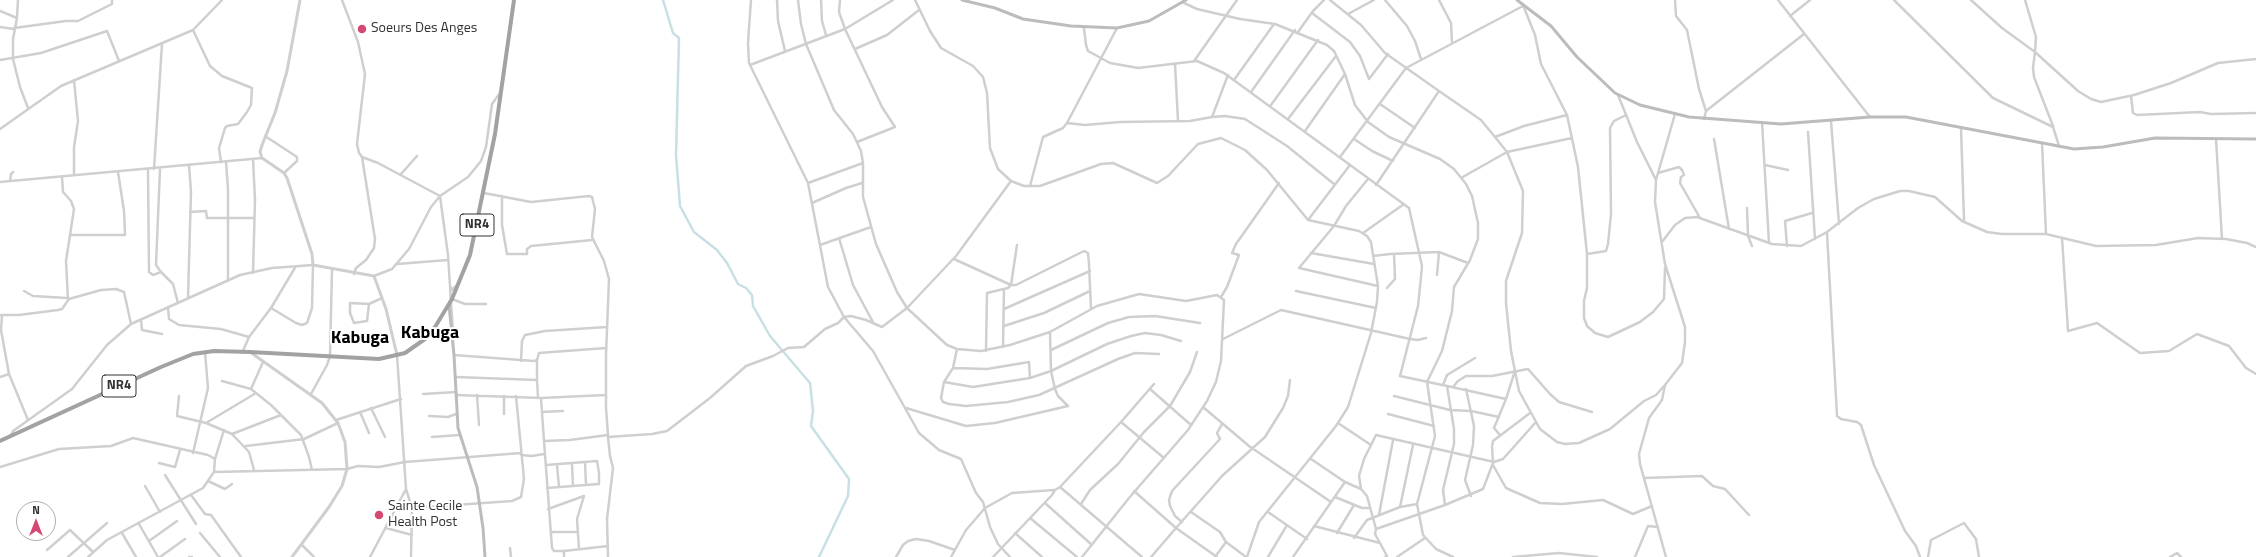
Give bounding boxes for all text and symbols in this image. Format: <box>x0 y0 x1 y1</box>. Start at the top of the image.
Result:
place label: Soeurs Des Anges <box>371 21 477 37</box>
marker: Soeurs Des Anges <box>356 23 368 35</box>
road number: NR4 <box>460 214 494 236</box>
district label: Kabuga <box>401 323 459 345</box>
district label: Kabuga <box>331 328 389 350</box>
road number: NR4 <box>102 375 136 397</box>
place label: Sainte Cecile Health Post <box>388 499 462 532</box>
north arrow <box>16 501 56 541</box>
text: N <box>32 502 40 518</box>
marker: Sainte Cecile Health Post <box>373 509 385 521</box>

